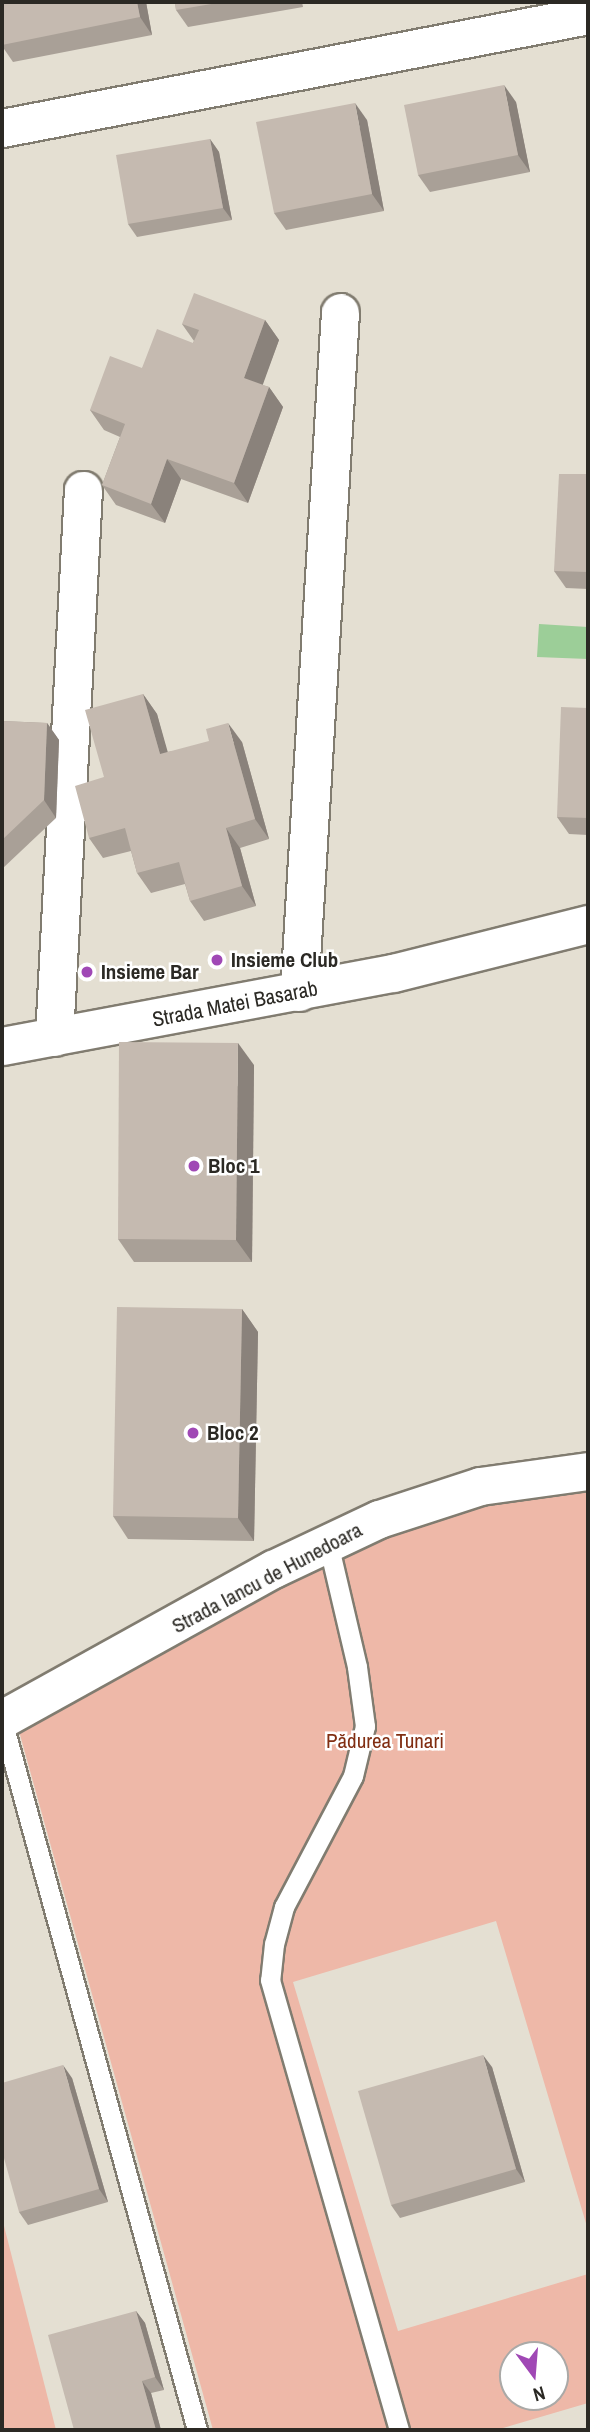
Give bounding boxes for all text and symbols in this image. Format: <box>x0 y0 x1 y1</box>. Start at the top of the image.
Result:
place label: Insieme Club <box>231 947 338 973</box>
marker: Insieme Club <box>209 952 225 968</box>
place label: Insieme Bar <box>101 959 199 985</box>
marker: Insieme Bar <box>79 964 95 980</box>
street label: Strada Matei Basarab <box>150 976 320 1032</box>
place label: Bloc 1 <box>208 1153 260 1179</box>
marker: Bloc 1 <box>186 1158 202 1174</box>
place label: Bloc 2 <box>207 1420 259 1446</box>
marker: Bloc 2 <box>185 1425 201 1441</box>
street label: Strada Iancu de Hunedoara <box>168 1517 366 1639</box>
park label: Pădurea Tunari <box>326 1728 444 1754</box>
north arrow <box>499 2341 569 2411</box>
text: N <box>530 2380 548 2408</box>

